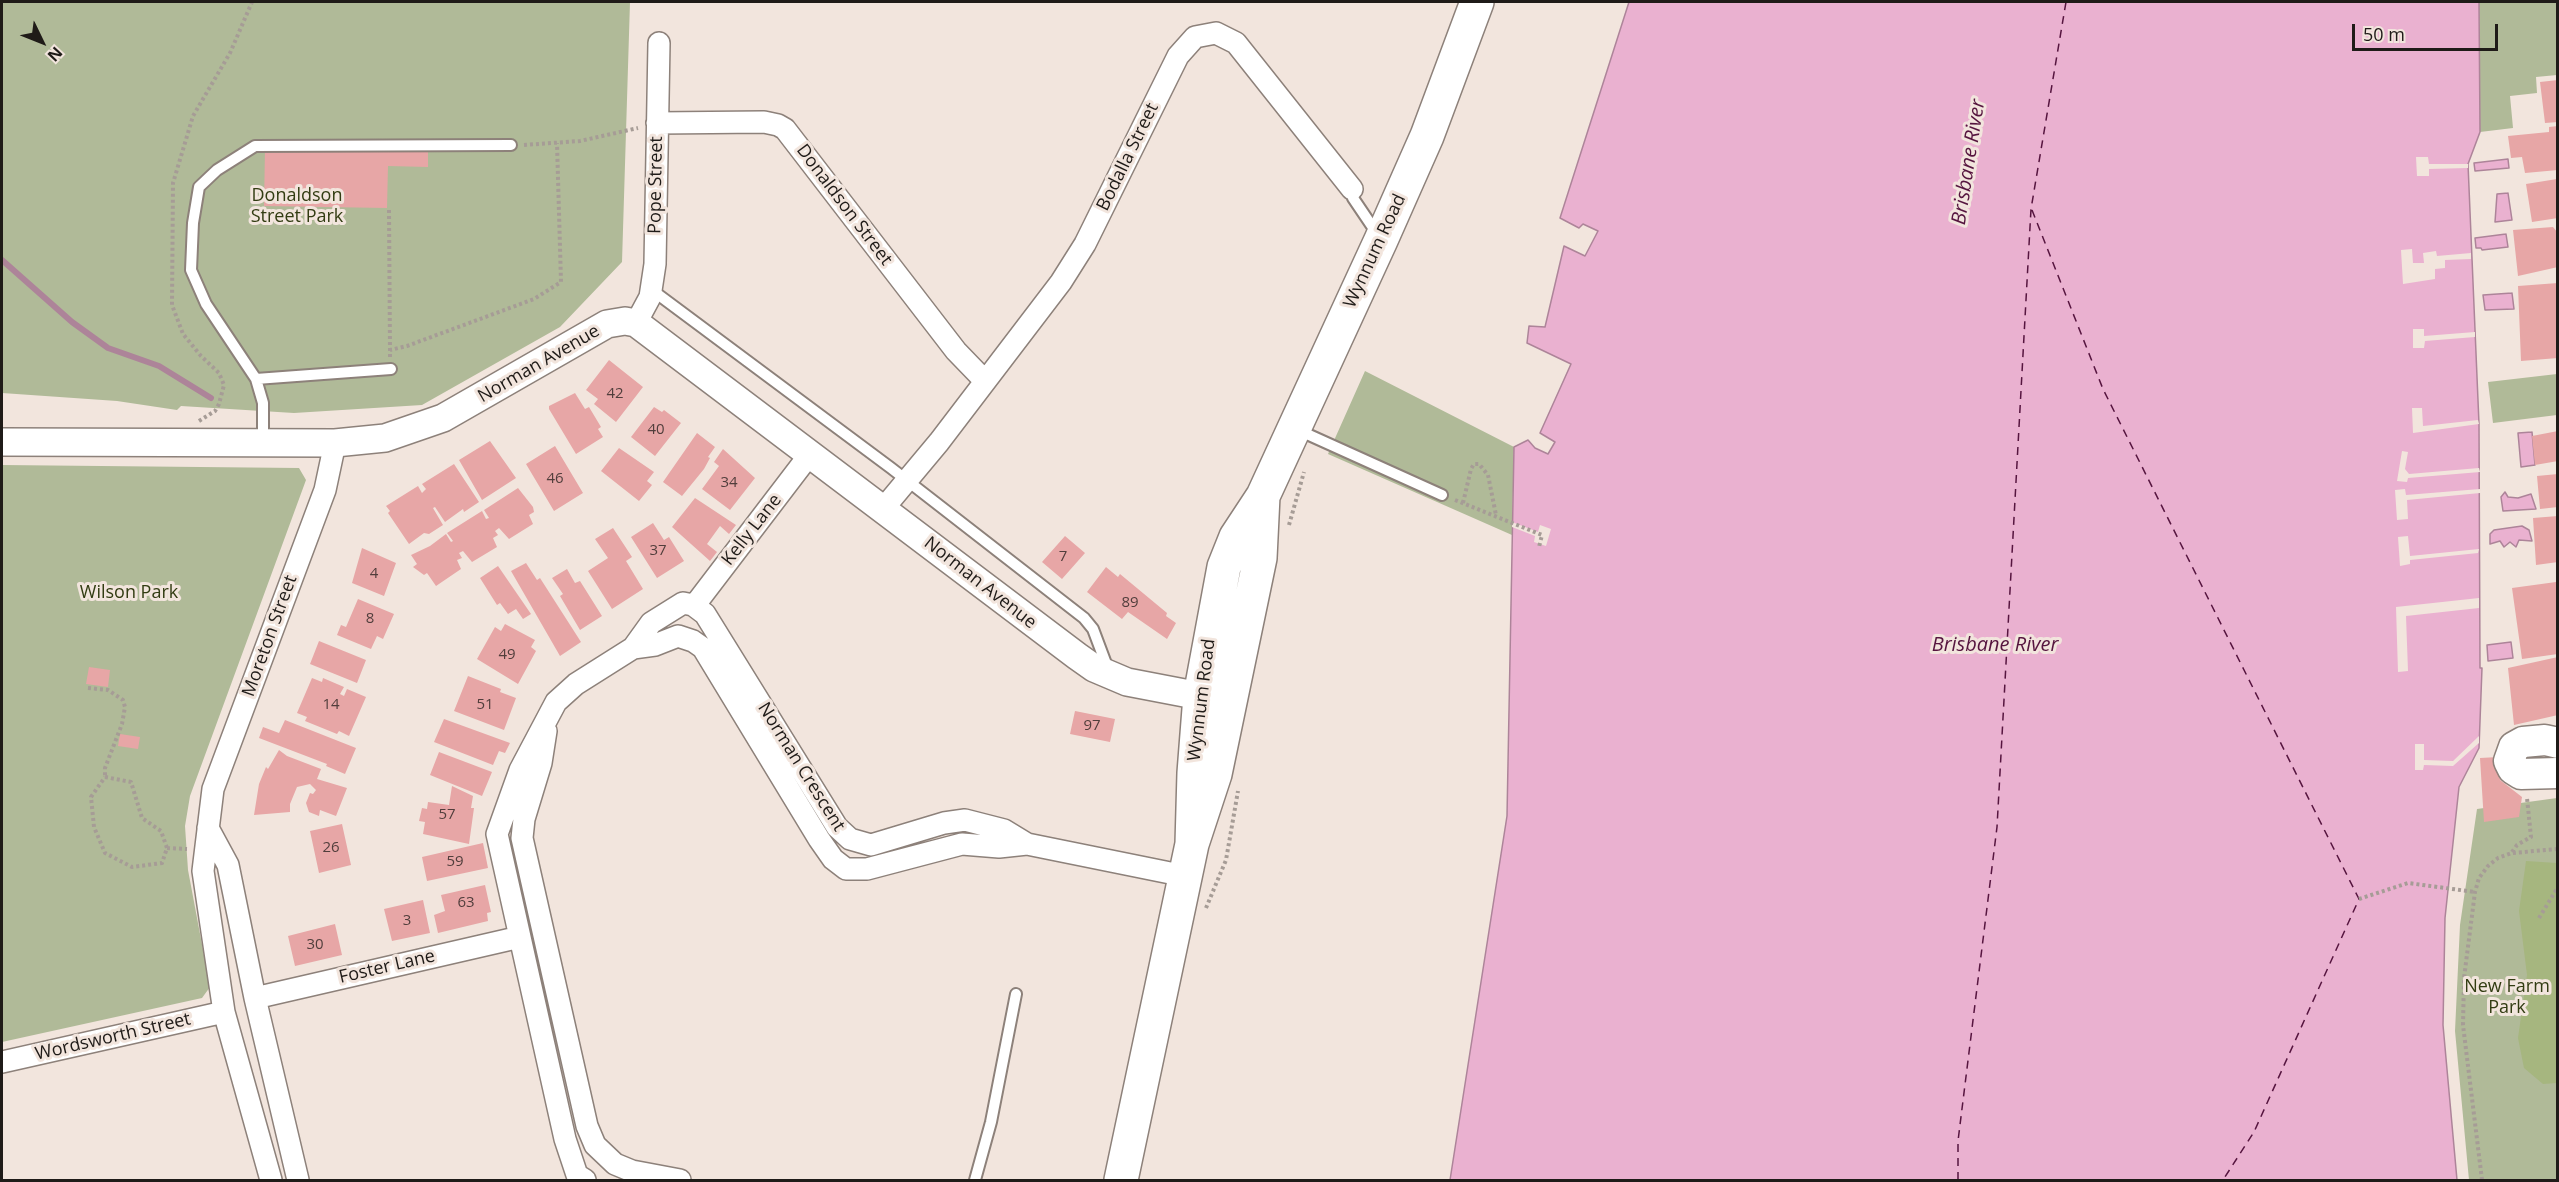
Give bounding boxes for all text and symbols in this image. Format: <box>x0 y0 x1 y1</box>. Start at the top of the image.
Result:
north arrow <box>12 12 72 72</box>
scale bar <box>2355 12 2500 50</box>
text: 50 m <box>2363 22 2405 46</box>
text: N <box>43 42 68 67</box>
water label: Brisbane River <box>1947 98 1991 226</box>
street label: Bodalla Street <box>1093 99 1163 215</box>
street label: Pope Street <box>644 136 668 234</box>
street label: Donaldson Street <box>791 140 897 270</box>
park label: Donaldson Street Park <box>251 185 343 228</box>
street label: Wynnum Road <box>1339 191 1411 311</box>
street label: Norman Avenue <box>474 320 604 408</box>
house number: 42 <box>606 385 624 403</box>
house number: 40 <box>647 421 665 439</box>
house number: 46 <box>546 470 564 488</box>
house number: 34 <box>720 474 738 492</box>
street label: Kelly Lane <box>717 490 787 570</box>
street label: Norman Avenue <box>919 532 1041 634</box>
house number: 37 <box>649 542 667 560</box>
house number: 7 <box>1059 548 1067 566</box>
house number: 4 <box>370 565 378 583</box>
street label: Moreton Street <box>238 572 302 700</box>
park label: Wilson Park <box>80 582 178 604</box>
house number: 89 <box>1121 594 1139 612</box>
house number: 8 <box>366 610 374 628</box>
water label: Brisbane River <box>1932 633 2058 657</box>
street label: Wynnum Road <box>1184 638 1220 762</box>
house number: 49 <box>498 646 516 664</box>
house number: 14 <box>322 696 340 714</box>
house number: 51 <box>476 696 494 714</box>
street label: Norman Crescent <box>753 699 849 835</box>
house number: 97 <box>1083 717 1101 735</box>
house number: 57 <box>438 806 456 824</box>
house number: 26 <box>322 839 340 857</box>
house number: 59 <box>446 853 464 871</box>
house number: 63 <box>457 894 475 912</box>
house number: 3 <box>403 912 411 930</box>
house number: 30 <box>306 936 324 954</box>
street label: Foster Lane <box>337 945 437 989</box>
park label: New Farm Park <box>2464 976 2550 1018</box>
street label: Wordsworth Street <box>33 1009 193 1065</box>

